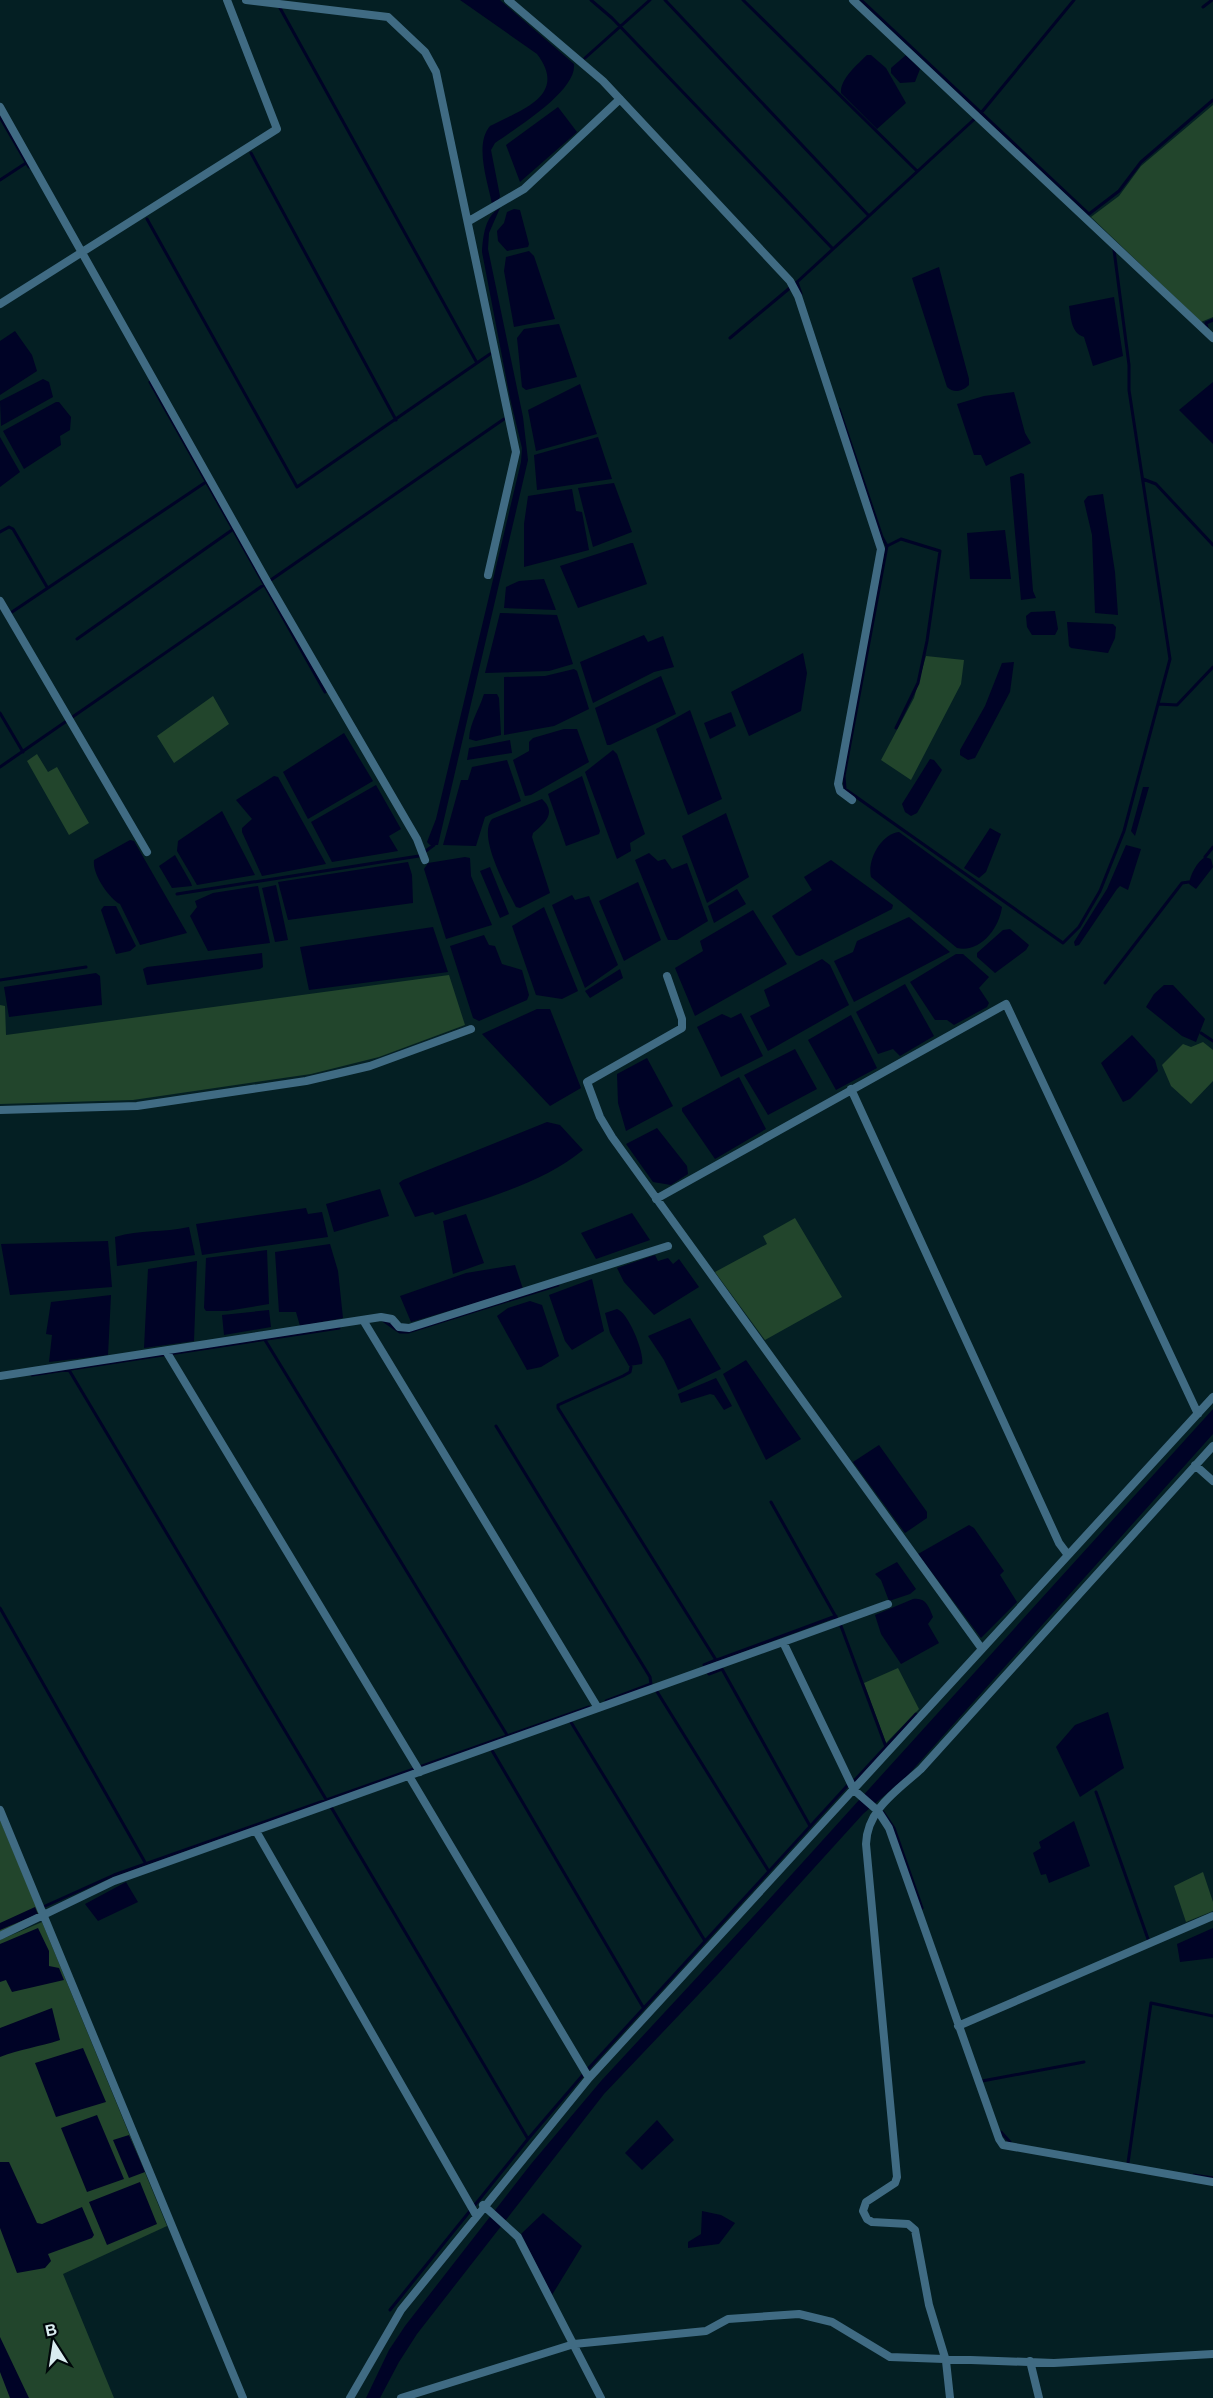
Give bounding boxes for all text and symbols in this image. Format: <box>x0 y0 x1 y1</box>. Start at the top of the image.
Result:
north arrow <box>24 2314 84 2374</box>
text: B <box>44 2320 58 2339</box>

